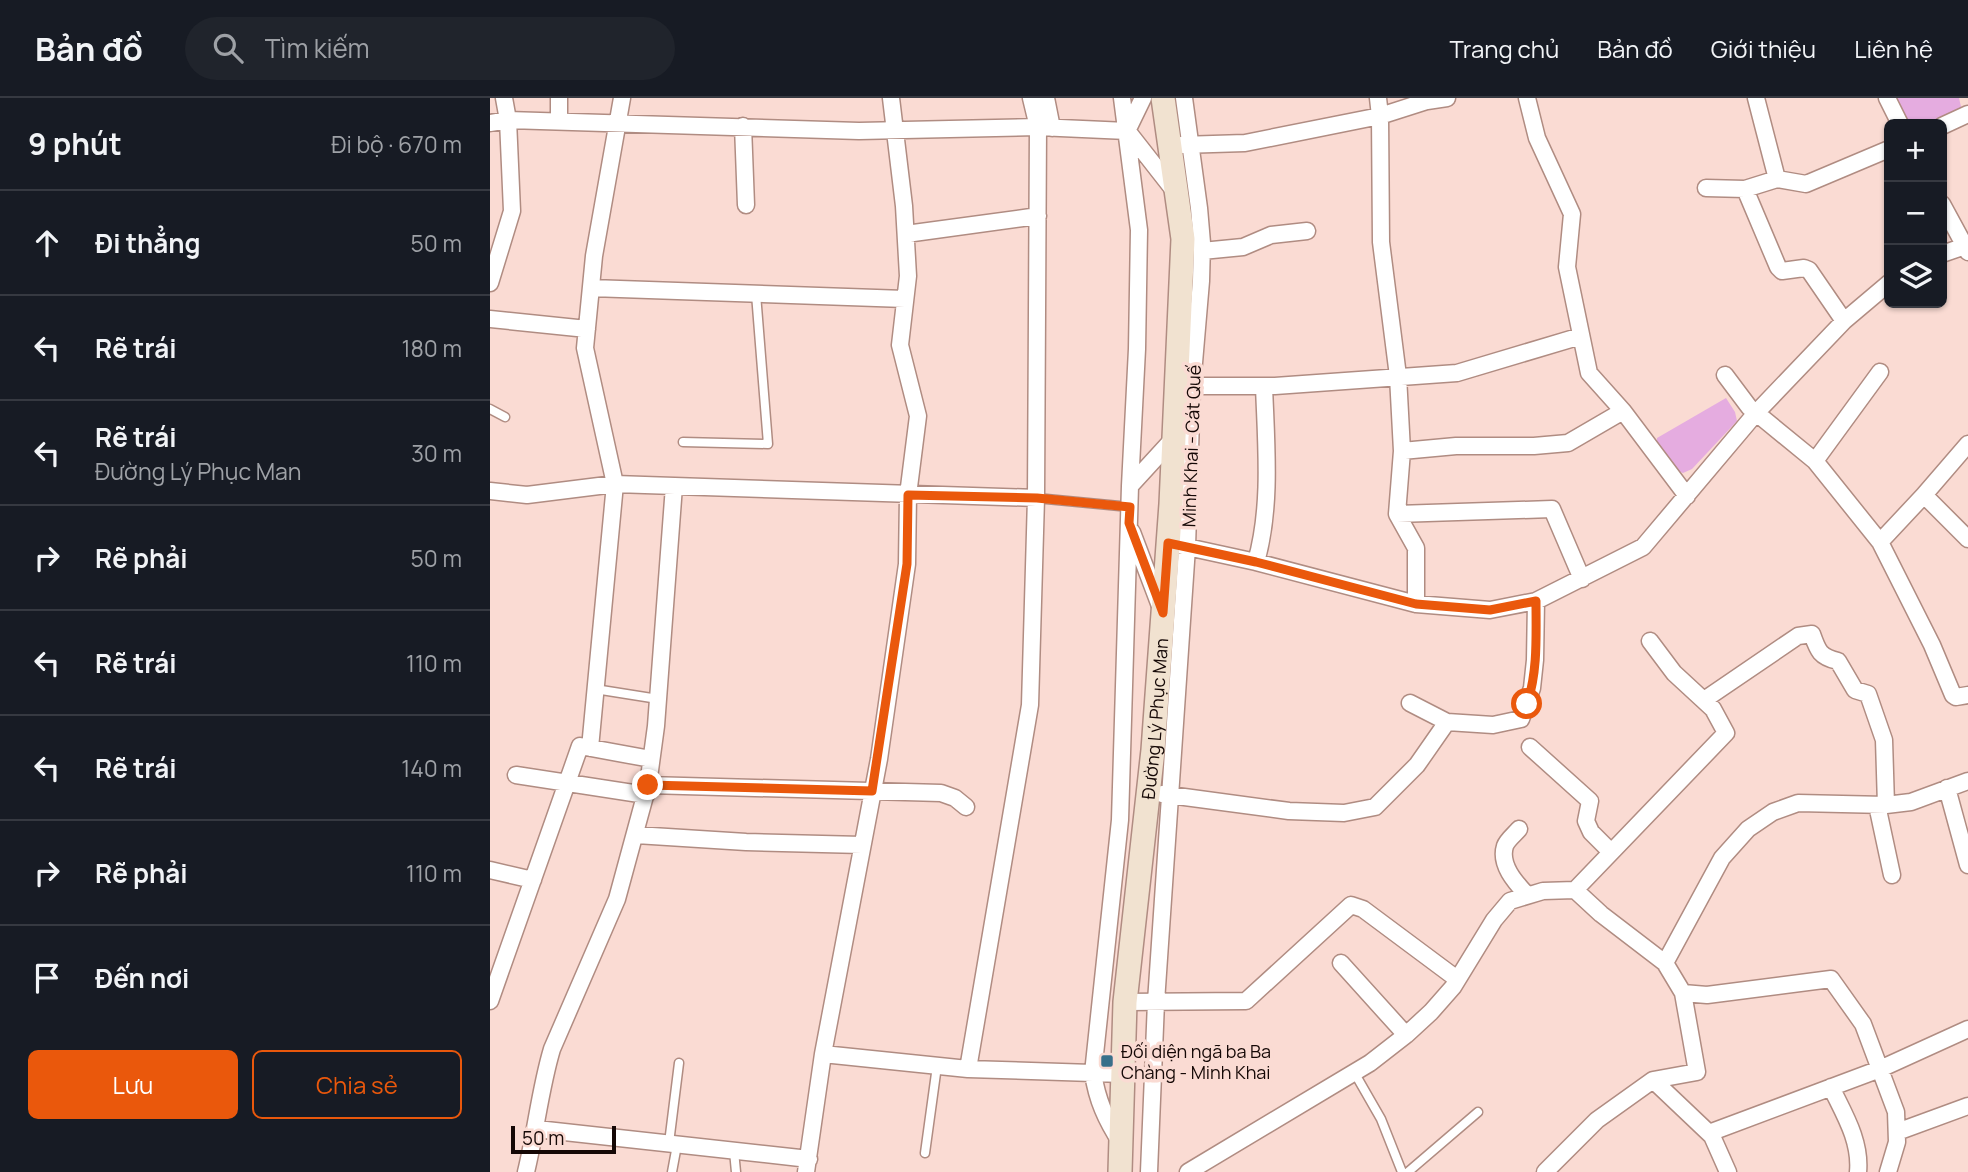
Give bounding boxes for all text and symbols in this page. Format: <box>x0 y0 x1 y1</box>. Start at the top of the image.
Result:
search box <box>185 17 675 80</box>
text: Bản đồ <box>35 26 143 71</box>
icon: search <box>209 29 247 67</box>
text: Tìm kiếm <box>265 30 369 66</box>
text: Trang chủ <box>1450 32 1559 65</box>
text: Bản đồ <box>1597 32 1673 65</box>
text: Giới thiệu <box>1711 32 1816 65</box>
text: Liên hệ <box>1854 32 1933 65</box>
map controls <box>1884 119 1947 308</box>
button: + <box>1884 119 1947 182</box>
text: 9 phút <box>28 123 122 164</box>
text: Đi bộ · 670 m <box>331 128 462 160</box>
button: − <box>1884 182 1947 245</box>
icon: ahead <box>28 224 66 262</box>
text: Đi thẳng <box>95 225 201 261</box>
text: 50 m <box>411 227 462 259</box>
button: layers <box>1884 245 1947 308</box>
icon: left <box>28 329 66 367</box>
text: Rẽ trái <box>95 330 177 366</box>
text: 180 m <box>402 332 462 364</box>
street label: Minh Khai - Cát Quế <box>1176 364 1206 528</box>
text: Rẽ trái <box>95 419 177 455</box>
icon: left <box>28 434 66 472</box>
text: 30 m <box>411 437 462 469</box>
text: Đường Lý Phục Man <box>95 455 302 487</box>
icon: right <box>28 539 66 577</box>
text: Rẽ phải <box>95 540 188 576</box>
text: 50 m <box>411 542 462 574</box>
street label: Đường Lý Phục Man <box>1136 637 1173 801</box>
icon: left <box>28 644 66 682</box>
text: Rẽ trái <box>95 645 177 681</box>
text: 110 m <box>406 647 462 679</box>
route start <box>1511 688 1542 719</box>
icon: left <box>28 749 66 787</box>
text: Rẽ trái <box>95 750 177 786</box>
text: 140 m <box>401 752 462 784</box>
route end <box>632 769 663 800</box>
icon: right <box>28 854 66 892</box>
text: Rẽ phải <box>95 855 188 891</box>
text: 110 m <box>406 857 462 889</box>
icon: arrive <box>28 959 66 997</box>
text: Đến nơi <box>95 960 189 996</box>
place label: Đối diện ngã ba Ba Chàng - Minh Khai <box>1121 1039 1271 1084</box>
button: Lưu <box>28 1050 238 1119</box>
button: Chia sẻ <box>252 1050 462 1119</box>
marker: Đối diện ngã ba Ba Chàng - Minh Khai <box>1099 1053 1115 1069</box>
scale bar <box>511 1123 616 1155</box>
text: 50 m <box>522 1125 564 1151</box>

